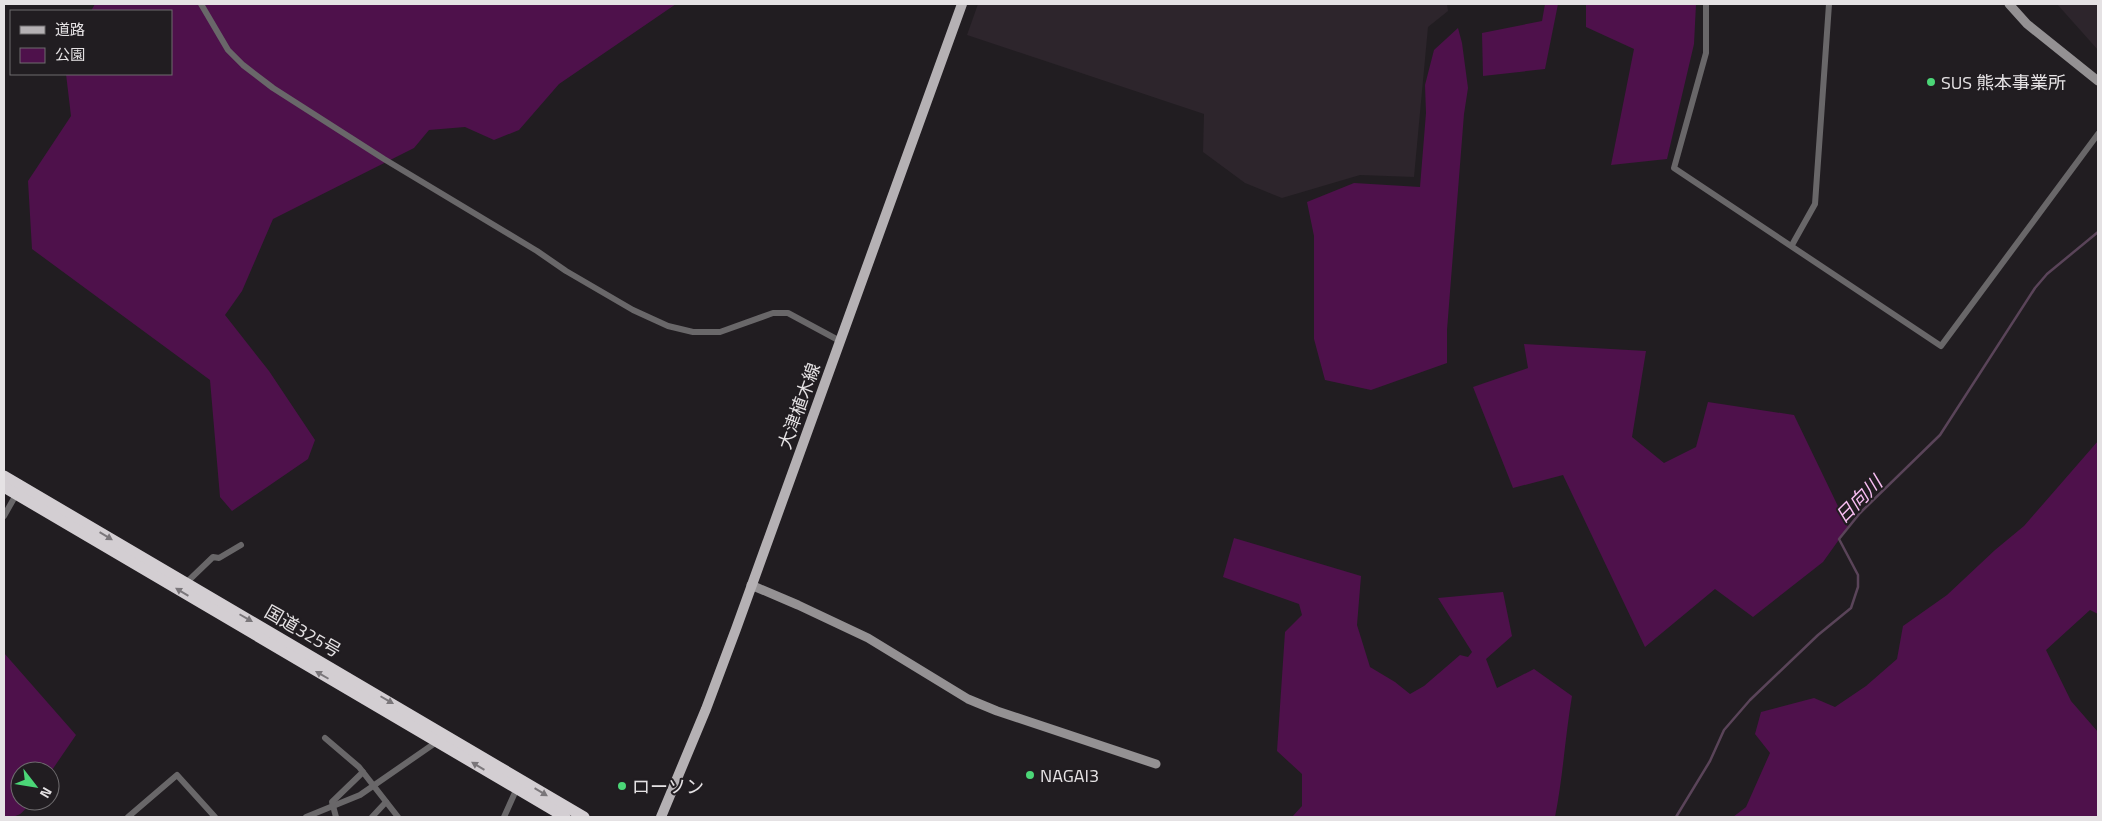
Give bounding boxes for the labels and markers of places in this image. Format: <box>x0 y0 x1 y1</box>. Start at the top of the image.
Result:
place label: SUS 熊本事業所 <box>1941 69 2066 96</box>
marker: SUS 熊本事業所 <box>1925 76 1937 88</box>
place label: NAGAI3 <box>1040 762 1099 789</box>
marker: NAGAI3 <box>1024 769 1036 781</box>
place label: ローソン <box>632 773 704 800</box>
marker: ローソン <box>616 780 628 792</box>

